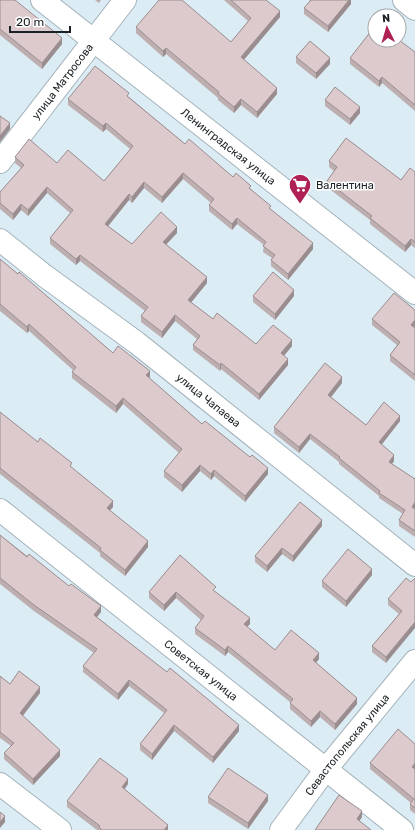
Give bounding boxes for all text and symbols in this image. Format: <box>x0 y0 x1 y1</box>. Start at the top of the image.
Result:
scale bar <box>10 8 70 34</box>
north arrow <box>367 8 407 48</box>
text: N <box>382 12 391 25</box>
text: 20 m <box>16 15 44 29</box>
street label: улица Матросова <box>29 41 96 122</box>
street label: Ленинградская улица <box>179 105 278 187</box>
supermarket icon: Валентина <box>287 172 313 205</box>
place label: Валентина <box>316 179 374 192</box>
street label: улица Чапаева <box>174 371 243 430</box>
street label: Советская улица <box>162 637 240 703</box>
street label: Севастопольская улица <box>302 691 392 798</box>

